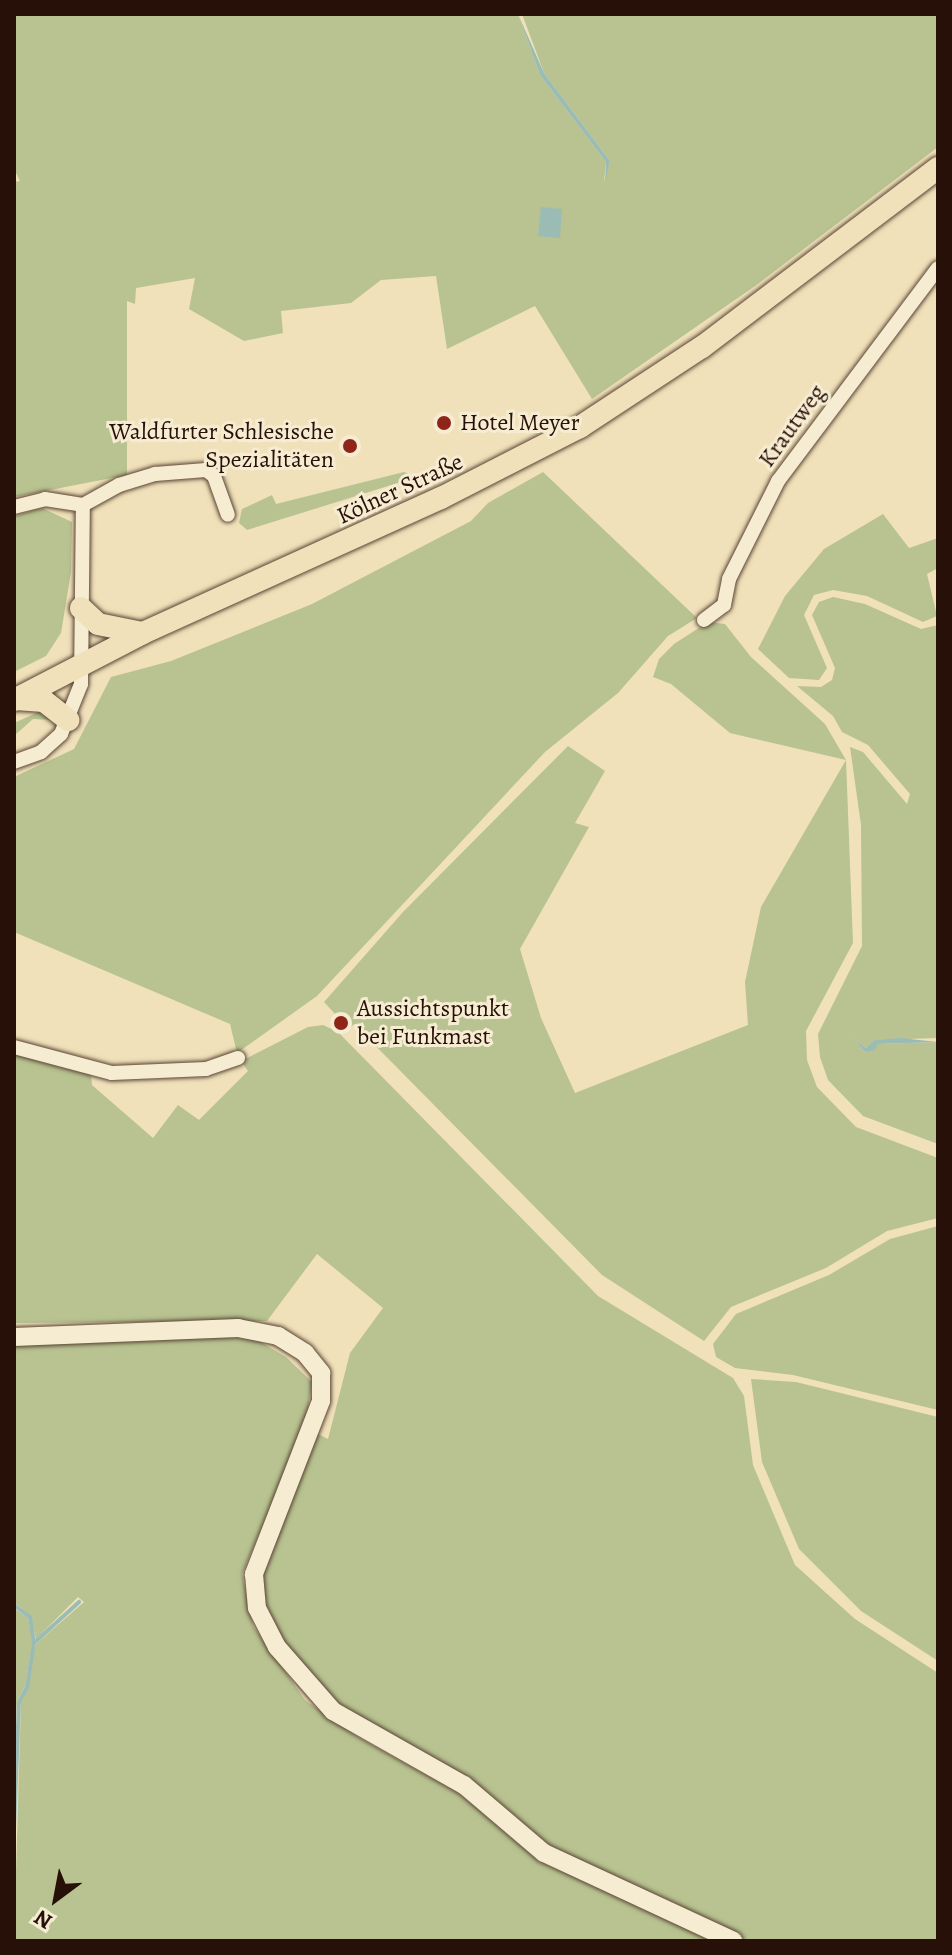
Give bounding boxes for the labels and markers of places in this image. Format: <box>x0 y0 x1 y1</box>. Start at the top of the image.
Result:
place label: Hotel Meyer <box>460 409 580 437</box>
marker: Hotel Meyer <box>435 414 453 432</box>
place label: Waldfurter Schlesische Spezialitäten <box>109 418 334 474</box>
marker: Waldfurter Schlesische Spezialitäten <box>341 437 359 455</box>
place label: Aussichtspunkt bei Funkmast <box>357 995 509 1051</box>
marker: Aussichtspunkt bei Funkmast <box>332 1014 350 1032</box>

